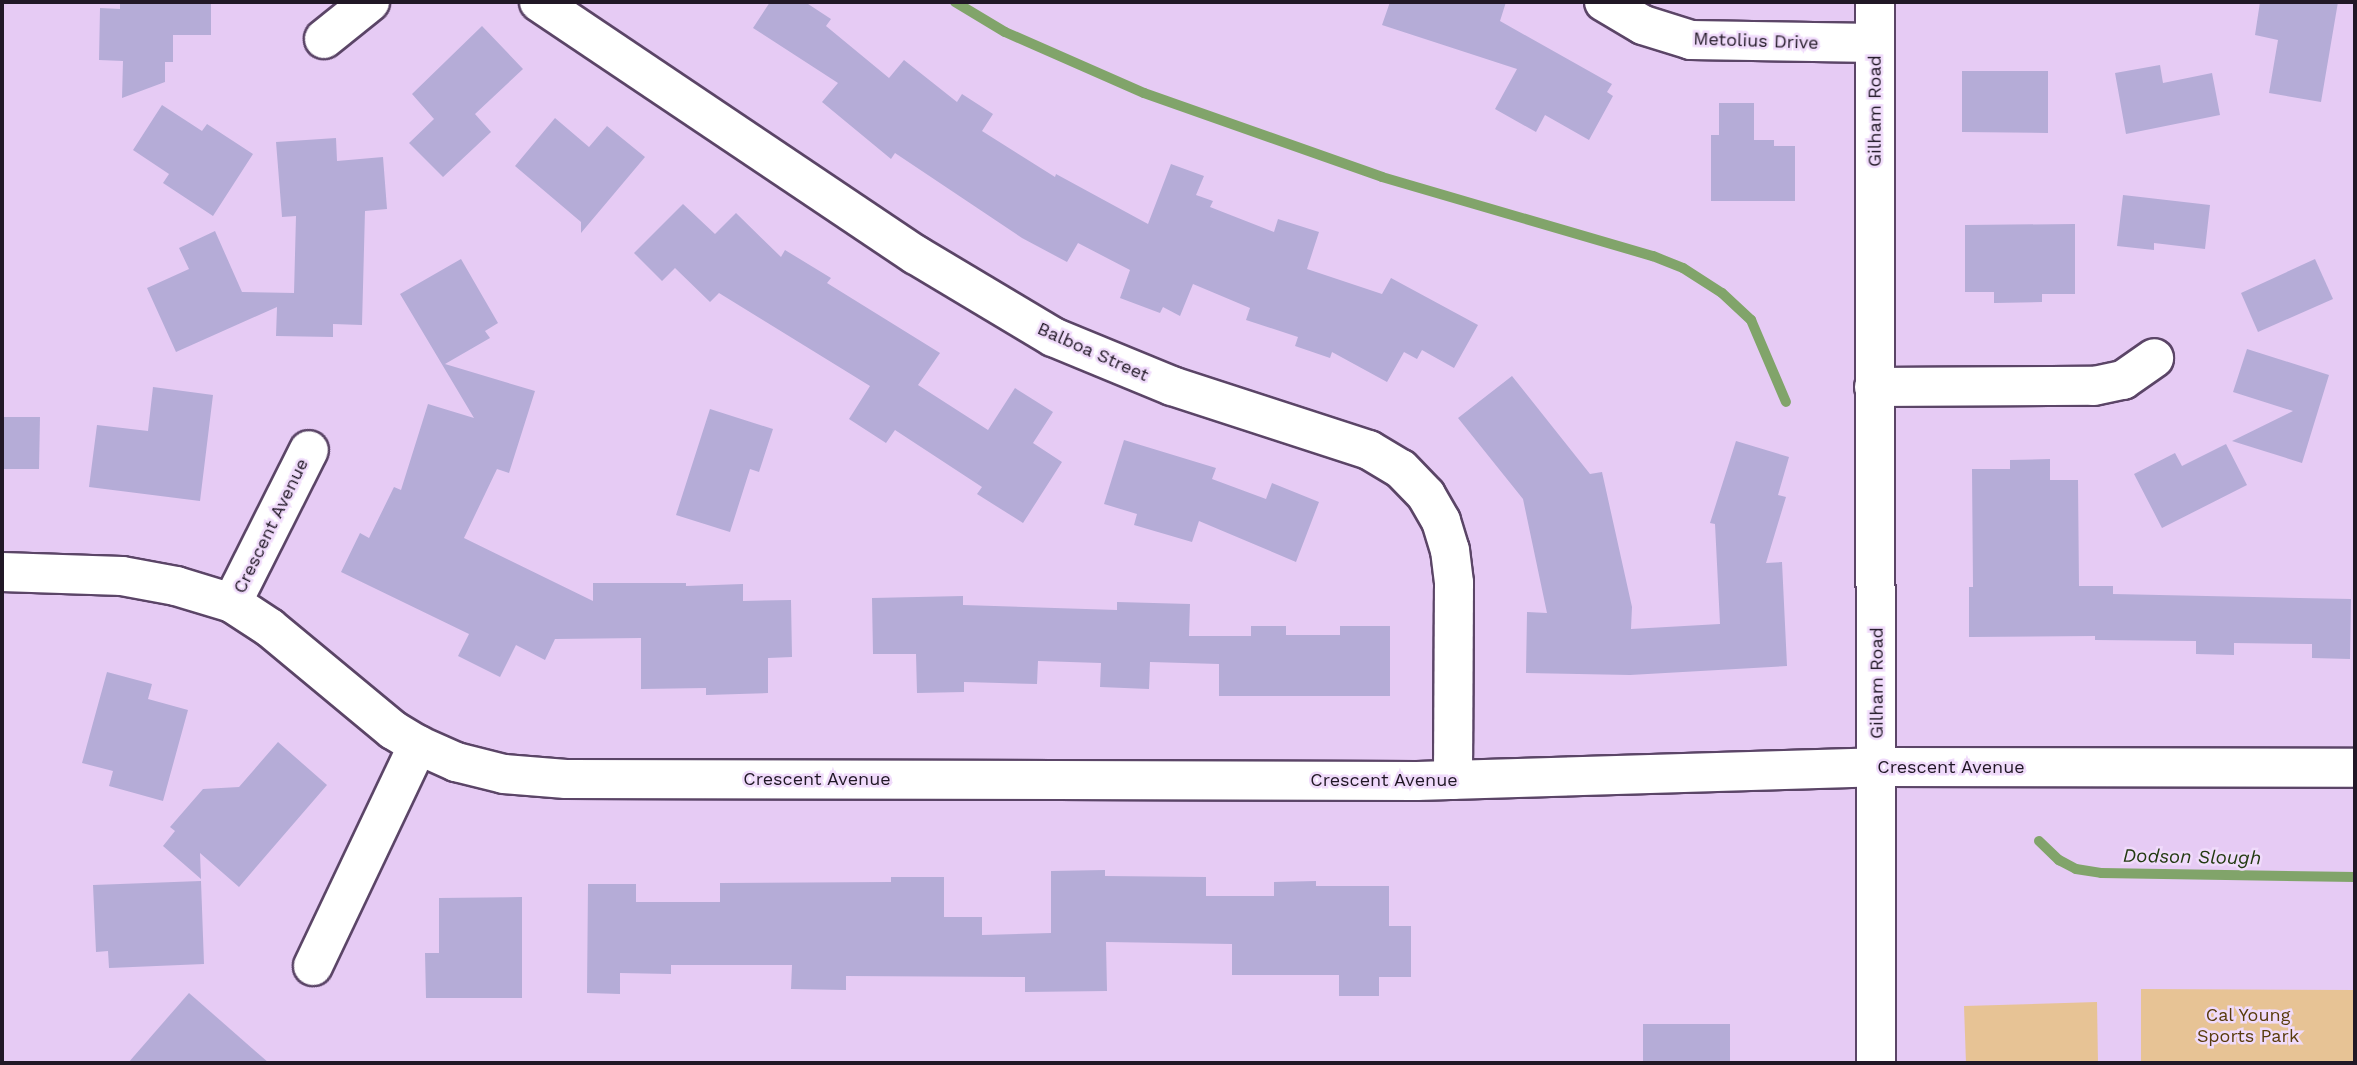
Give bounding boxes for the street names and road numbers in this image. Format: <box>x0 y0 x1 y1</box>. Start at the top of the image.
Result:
street label: Metolius Drive <box>1693 28 1819 54</box>
street label: Gilham Road <box>1864 55 1886 167</box>
street label: Balboa Street <box>1034 318 1152 386</box>
street label: Crescent Avenue <box>229 455 313 597</box>
street label: Gilham Road <box>1866 627 1888 739</box>
street label: Crescent Avenue <box>1877 756 2025 778</box>
street label: Crescent Avenue <box>743 768 891 790</box>
street label: Crescent Avenue <box>1310 769 1458 791</box>

